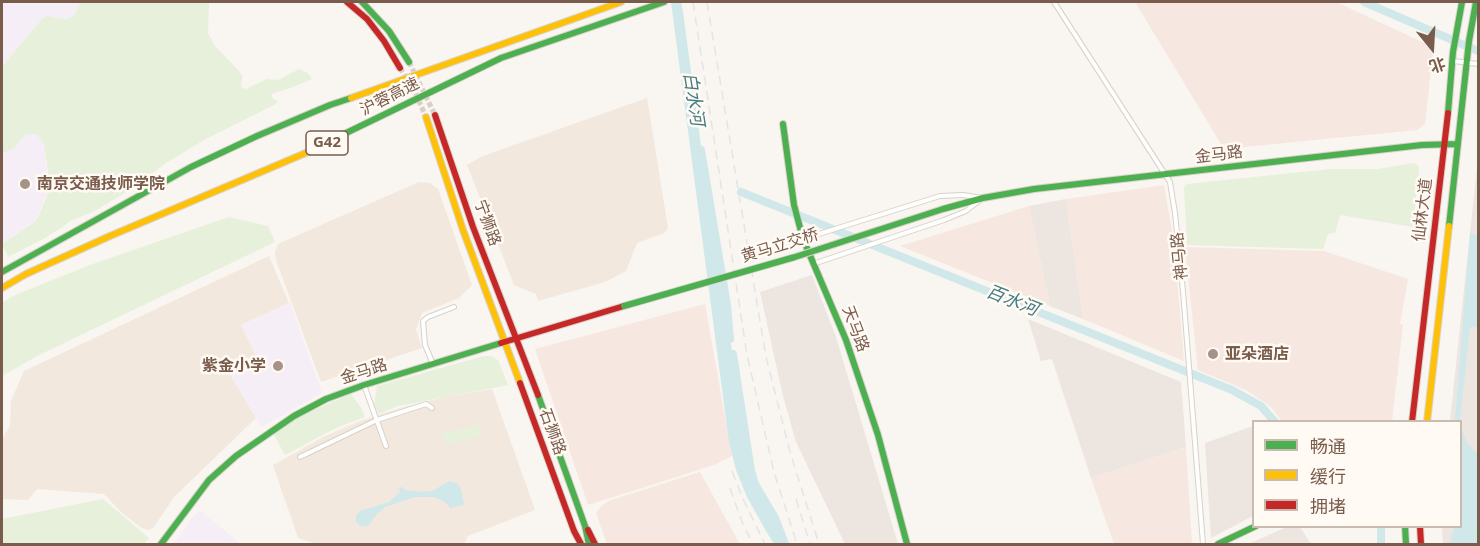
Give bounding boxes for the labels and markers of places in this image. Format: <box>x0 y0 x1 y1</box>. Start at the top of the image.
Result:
place label: 南京交通技师学院 <box>37 174 165 194</box>
marker: 南京交通技师学院 <box>18 177 32 191</box>
place label: 亚朵酒店 <box>1225 344 1289 364</box>
marker: 亚朵酒店 <box>1206 347 1220 361</box>
place label: 紫金小学 <box>202 356 266 376</box>
marker: 紫金小学 <box>271 359 285 373</box>

